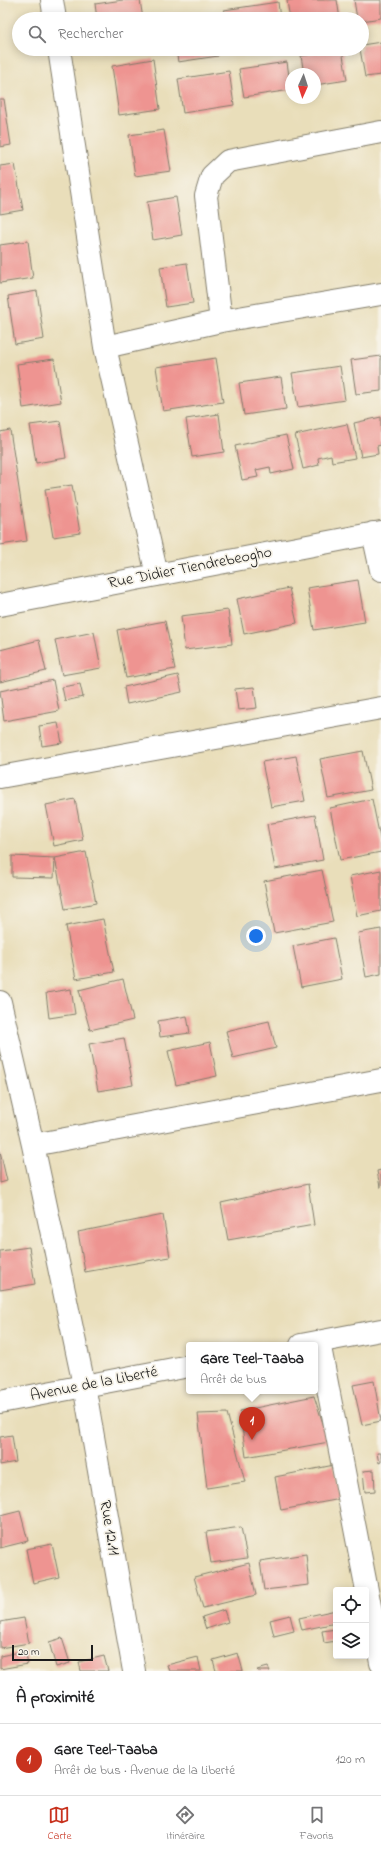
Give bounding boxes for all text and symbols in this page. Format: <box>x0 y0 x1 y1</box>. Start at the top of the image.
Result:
search box <box>12 12 369 56</box>
icon: search <box>26 23 48 45</box>
text: Rechercher <box>58 23 123 45</box>
north arrow <box>285 68 321 104</box>
street label: Rue Didier Tiendrebeogho <box>106 540 274 596</box>
your location <box>246 926 266 946</box>
popup <box>186 1342 318 1394</box>
text: Gare Teel-Taaba <box>200 1348 304 1370</box>
street label: Avenue de la Liberté <box>28 1360 161 1408</box>
text: Arrêt de bus <box>200 1370 267 1389</box>
pin: 1 <box>239 1407 265 1440</box>
street label: Rue 12.11 <box>92 1499 126 1557</box>
map controls <box>333 1587 369 1659</box>
button: locate <box>333 1587 369 1623</box>
button: layers <box>333 1623 369 1659</box>
scale bar <box>12 1643 93 1662</box>
text: 20 m <box>18 1644 40 1660</box>
text: À proximité <box>16 1685 94 1710</box>
text: Gare Teel-Taaba <box>54 1739 158 1761</box>
text: 1 <box>27 1750 31 1769</box>
text: 120 m <box>335 1750 365 1769</box>
text: Arrêt de bus · Avenue de la Liberté <box>54 1761 235 1780</box>
tab: Carte <box>47 1804 71 1844</box>
tab: Itinéraire <box>166 1804 205 1844</box>
tab: Favoris <box>300 1804 334 1844</box>

